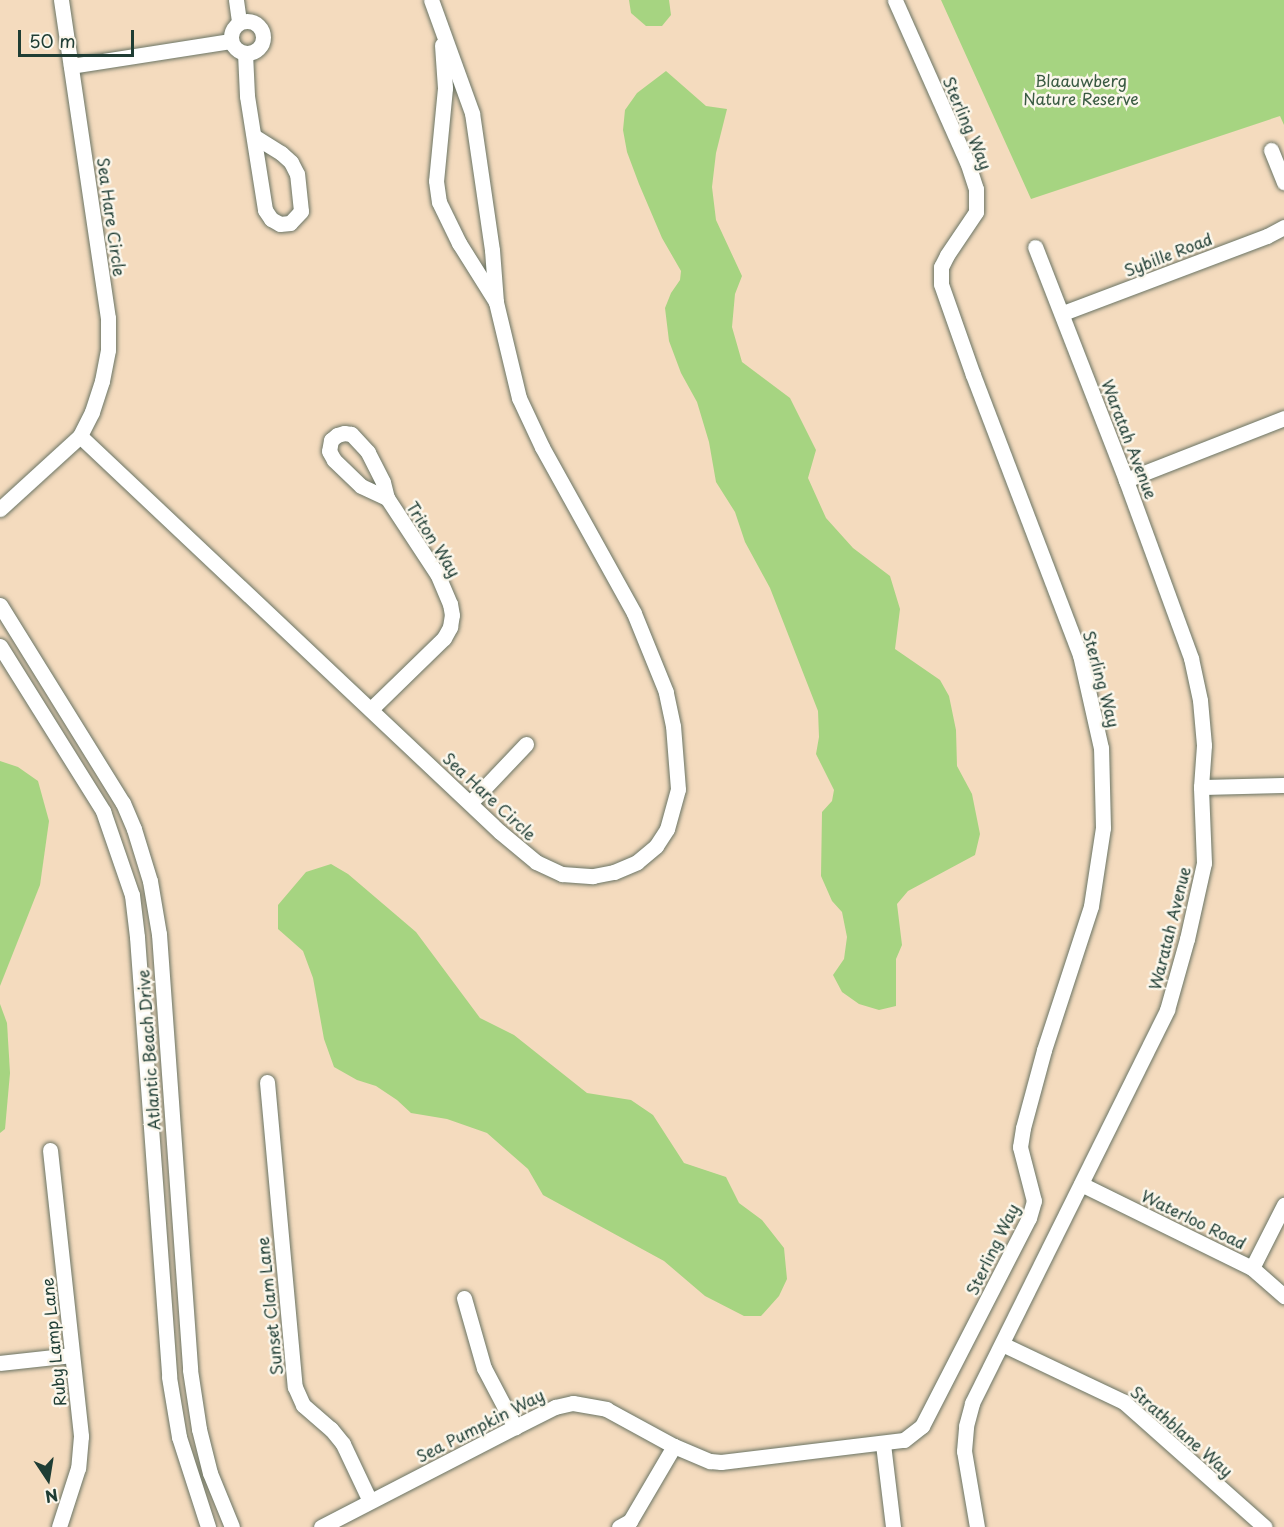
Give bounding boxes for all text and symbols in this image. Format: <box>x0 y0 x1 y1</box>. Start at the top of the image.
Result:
scale bar <box>21 18 136 56</box>
text: 50 m <box>29 27 76 54</box>
park label: Blaauwberg Nature Reserve <box>1023 70 1139 108</box>
street label: Sterling Way <box>940 74 996 172</box>
street label: Sea Hare Circle <box>94 155 130 279</box>
street label: Sybille Road <box>1121 228 1215 280</box>
street label: Waratah Avenue <box>1098 376 1162 502</box>
street label: Triton Way <box>403 498 465 580</box>
street label: Sterling Way <box>1080 629 1124 729</box>
street label: Sea Hare Circle <box>439 747 541 845</box>
street label: Waratah Avenue <box>1144 864 1194 992</box>
street label: Atlantic Beach Drive <box>133 970 163 1130</box>
street label: Waterloo Road <box>1138 1185 1250 1253</box>
street label: Sterling Way <box>962 1200 1022 1298</box>
street label: Sunset Clam Lane <box>252 1235 286 1377</box>
street label: Ruby Lamp Lane <box>37 1277 69 1407</box>
street label: Strathblane Way <box>1127 1381 1237 1481</box>
street label: Sea Pumpkin Way <box>413 1385 547 1465</box>
north arrow <box>18 1449 78 1509</box>
text: N <box>43 1484 60 1510</box>

